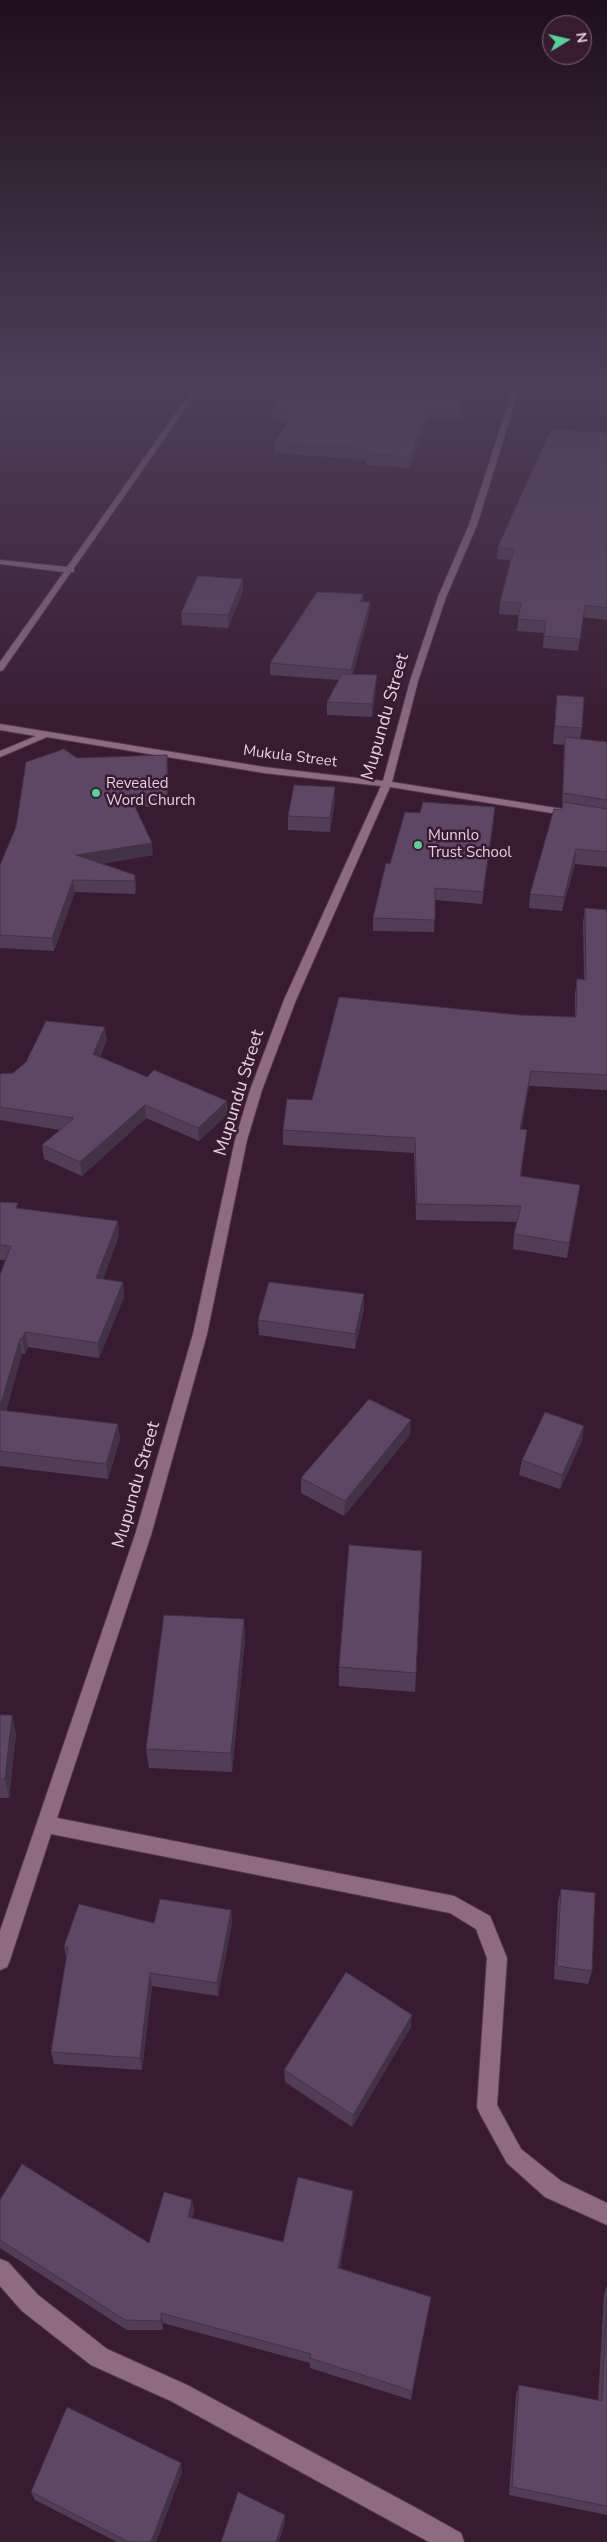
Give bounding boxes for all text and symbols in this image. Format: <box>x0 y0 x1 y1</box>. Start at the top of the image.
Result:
north arrow <box>542 15 592 65</box>
text: N <box>571 31 592 44</box>
street label: Mupundu Street <box>358 651 414 783</box>
street label: Mukula Street <box>242 742 338 772</box>
place label: Revealed Word Church <box>106 775 196 810</box>
marker: Revealed Word Church <box>90 787 102 799</box>
place label: Munnlo Trust School <box>428 827 512 862</box>
marker: Munnlo Trust School <box>412 839 424 851</box>
street label: Mupundu Street <box>211 1027 269 1159</box>
street label: Mupundu Street <box>109 1419 165 1551</box>

